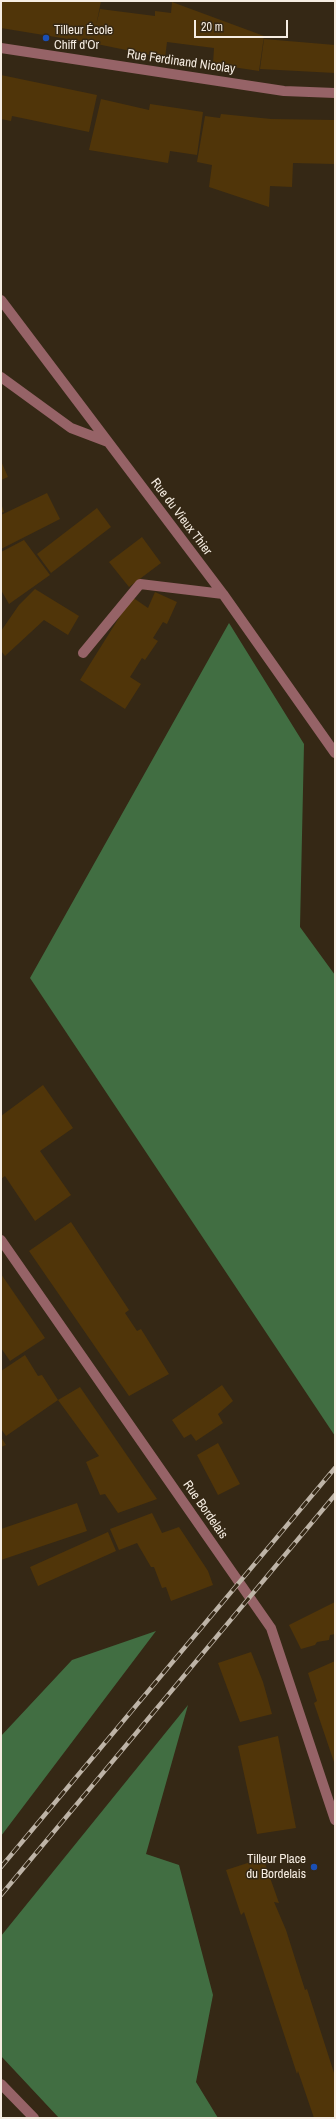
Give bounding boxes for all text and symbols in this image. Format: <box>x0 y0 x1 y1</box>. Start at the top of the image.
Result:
scale bar <box>196 12 290 38</box>
text: 20 m <box>201 19 223 35</box>
place label: Tilleur École Chiff d'Or <box>54 23 113 54</box>
marker: Tilleur École Chiff d'Or <box>41 33 51 43</box>
street label: Rue Ferdinand Nicolay <box>126 47 236 77</box>
street label: Rue du Vieux Thier <box>147 475 215 559</box>
street label: Rue Bordelais <box>179 1478 231 1542</box>
place label: Tilleur Place du Bordelais <box>246 1852 306 1883</box>
marker: Tilleur Place du Bordelais <box>309 1862 319 1872</box>

